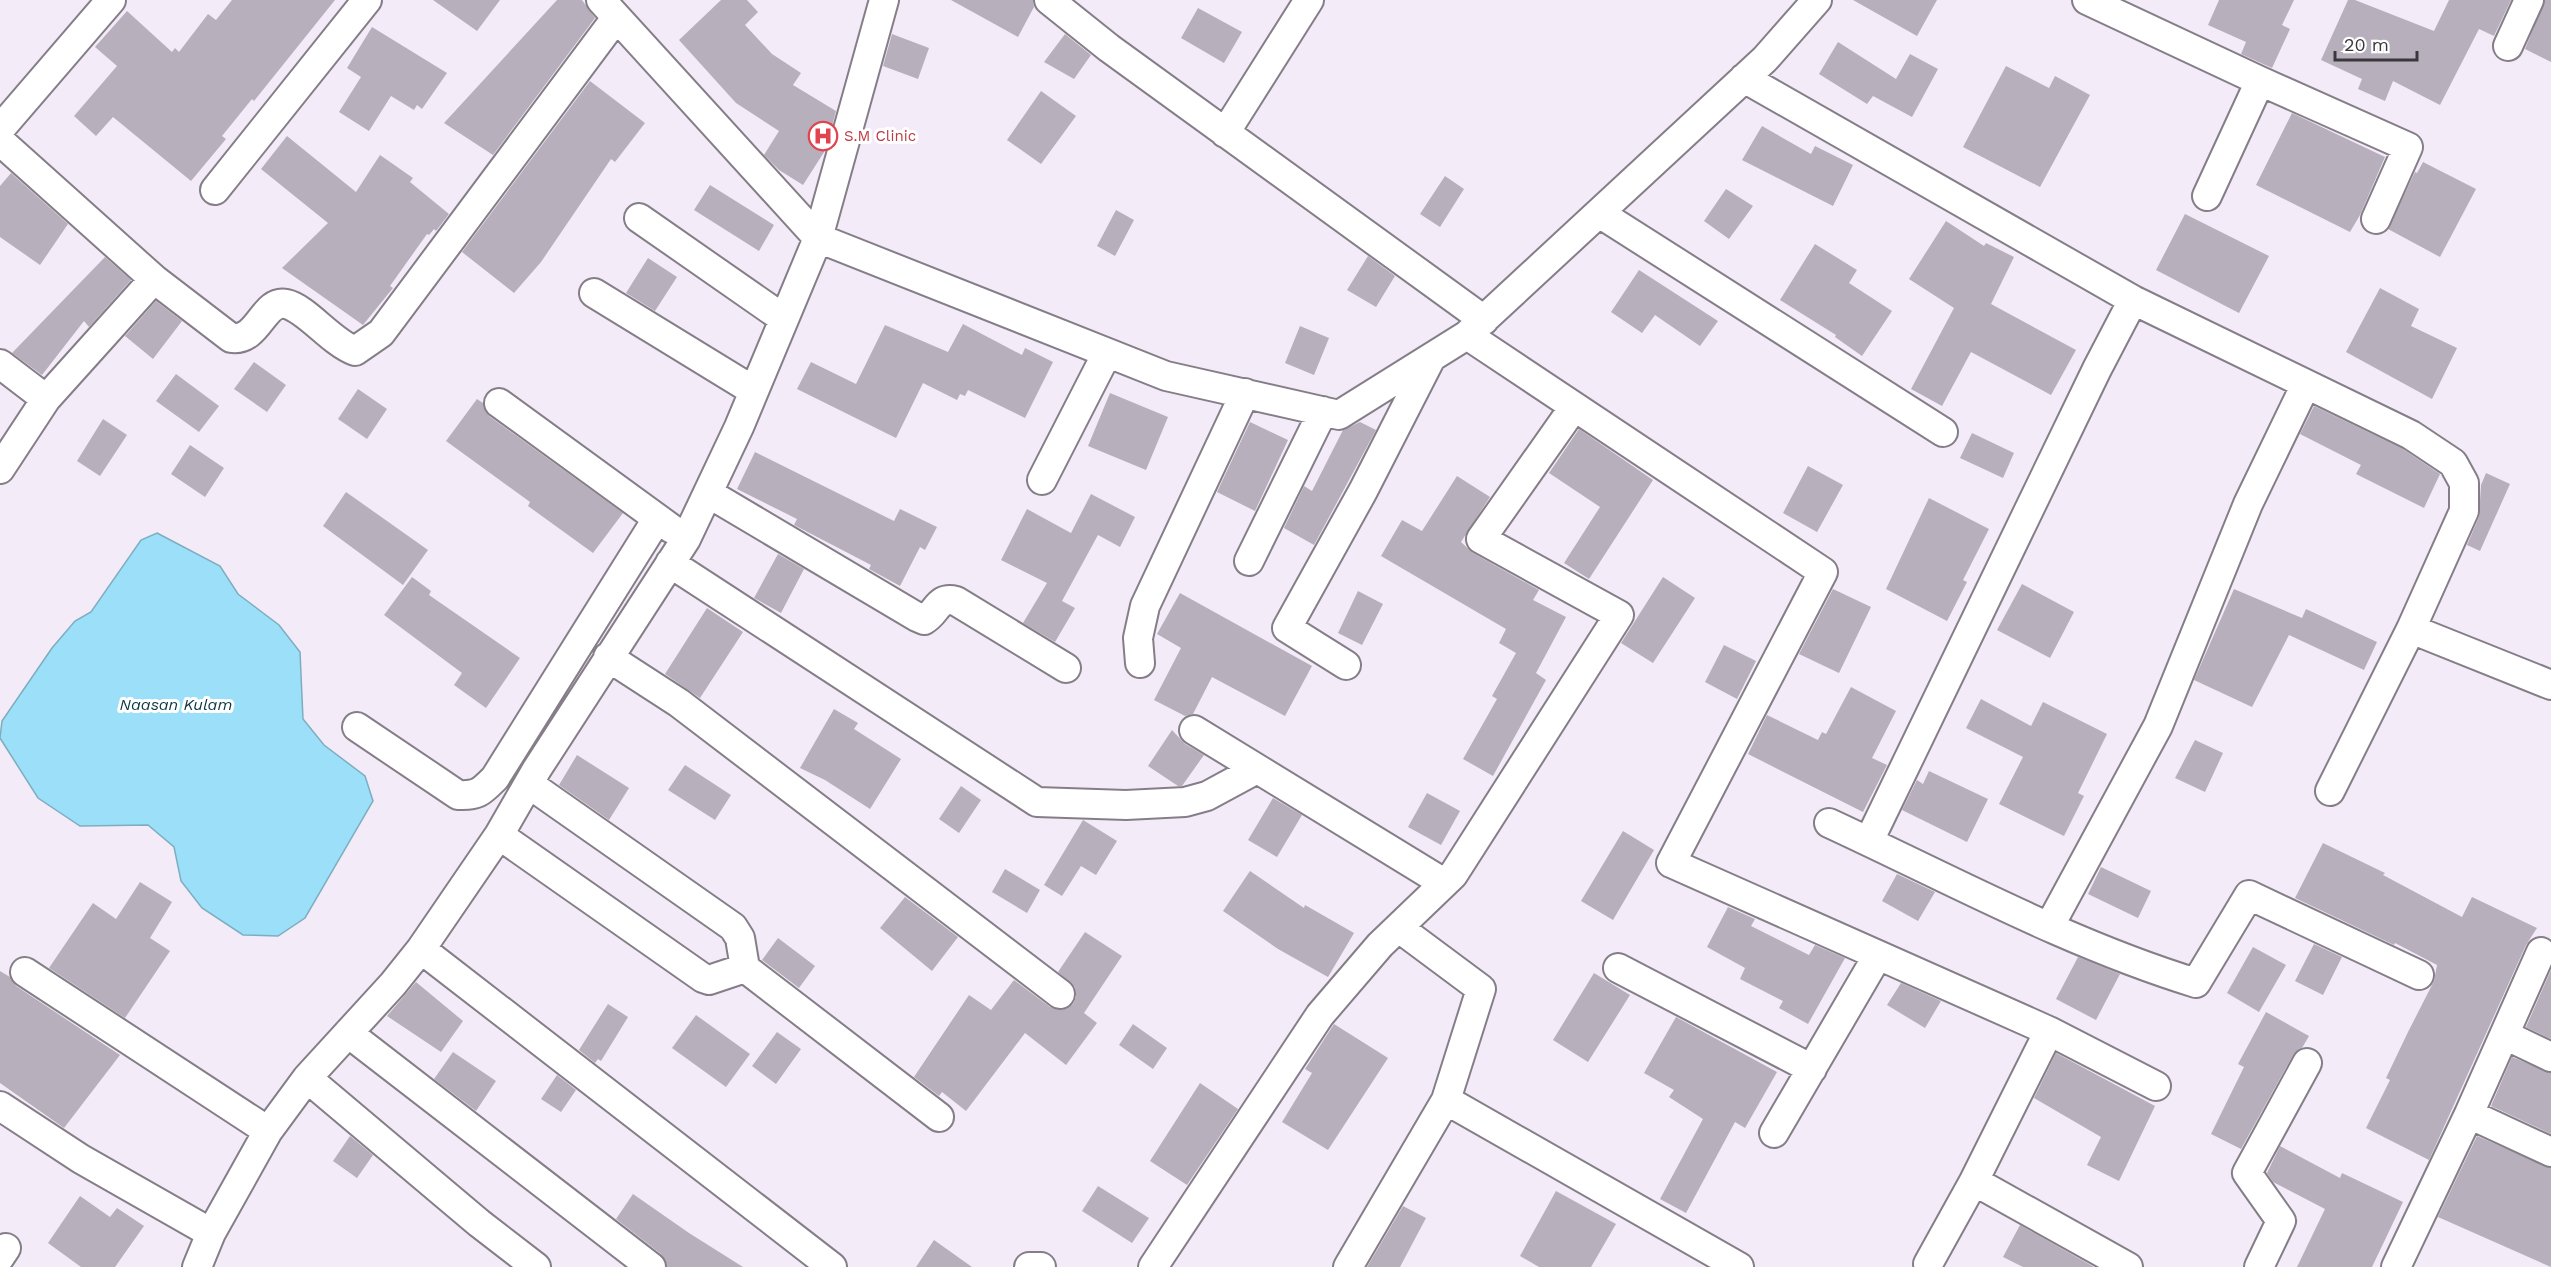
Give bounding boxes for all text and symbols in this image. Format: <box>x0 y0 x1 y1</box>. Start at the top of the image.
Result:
scale bar <box>2335 24 2418 62</box>
text: 20 m <box>2344 34 2389 55</box>
hospital icon: S.M Clinic <box>807 120 839 152</box>
place label: S.M Clinic <box>844 127 916 145</box>
water label: Naasan Kulam <box>120 695 232 714</box>

